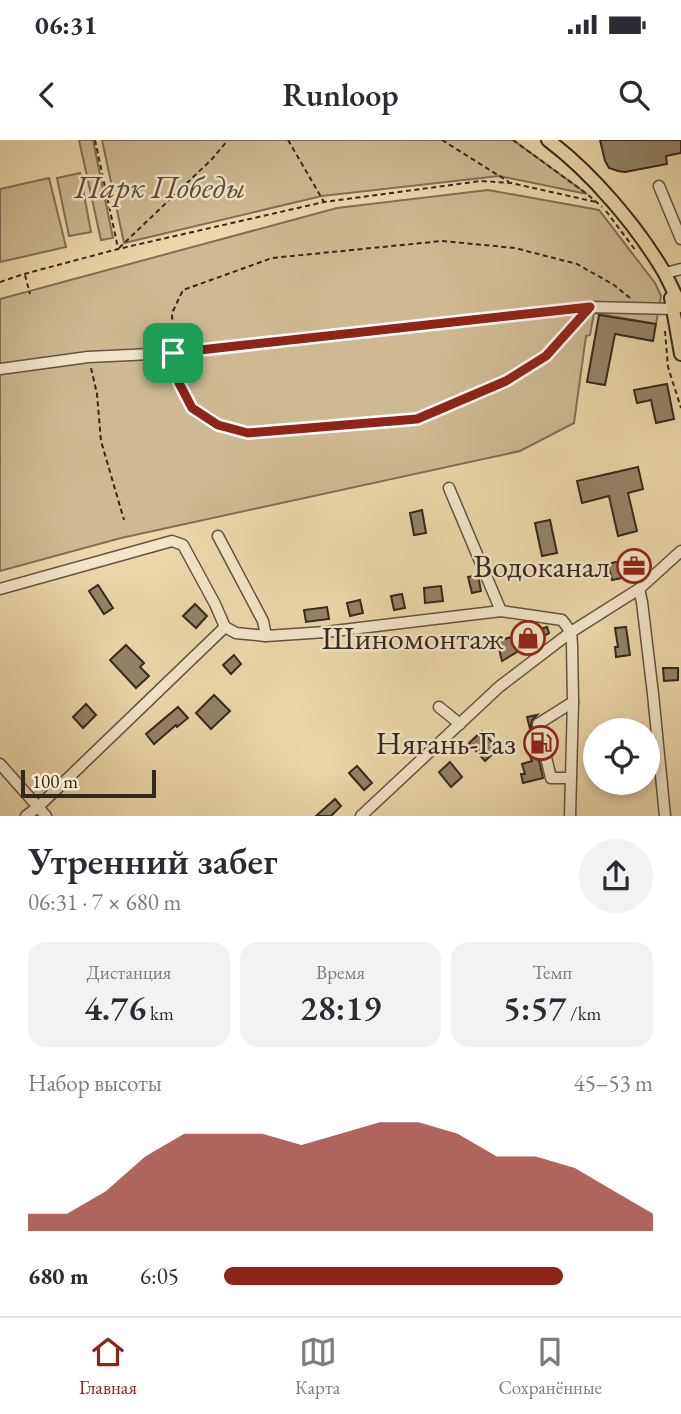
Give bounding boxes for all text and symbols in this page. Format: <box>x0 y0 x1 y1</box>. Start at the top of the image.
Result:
text: 06:31 <box>35 8 97 42</box>
text: Runloop <box>282 74 399 116</box>
icon: back <box>28 76 66 114</box>
icon: search <box>615 76 653 114</box>
park label: Парк Победы <box>73 166 246 208</box>
pin <box>143 323 203 383</box>
icon: arrive <box>154 334 192 372</box>
place label: Водоканал <box>473 545 610 587</box>
office icon: Водоканал <box>615 547 653 585</box>
place label: Шиномонтаж <box>321 617 504 659</box>
shop icon: Шиномонтаж <box>509 619 547 657</box>
map controls <box>583 718 660 795</box>
button: locate <box>583 718 660 795</box>
place label: Нягань-Газ <box>376 722 516 764</box>
fuel station icon: Нягань-Газ <box>522 724 560 762</box>
scale bar <box>21 766 156 798</box>
text: 100 m <box>32 769 78 794</box>
text: Утренний забег <box>28 836 278 885</box>
button: share <box>579 839 653 913</box>
text: 06:31 · 7 × 680 m <box>28 887 181 917</box>
text: Дистанция <box>86 960 171 985</box>
text: Время <box>316 960 365 985</box>
text: Темп <box>532 960 572 985</box>
text: 4.76 <box>84 985 146 1030</box>
text: 28:19 <box>300 985 381 1030</box>
text: 5:57 <box>503 985 566 1030</box>
text: km <box>146 1001 174 1026</box>
text: /km <box>566 1001 601 1026</box>
text: Набор высоты <box>28 1068 162 1098</box>
text: 45–53 m <box>574 1068 653 1098</box>
text: 680 m <box>28 1261 89 1291</box>
text: 6:05 <box>140 1261 179 1291</box>
tab: Главная <box>79 1333 137 1400</box>
tab: Карта <box>295 1333 340 1400</box>
tab: Сохранённые <box>498 1333 602 1400</box>

